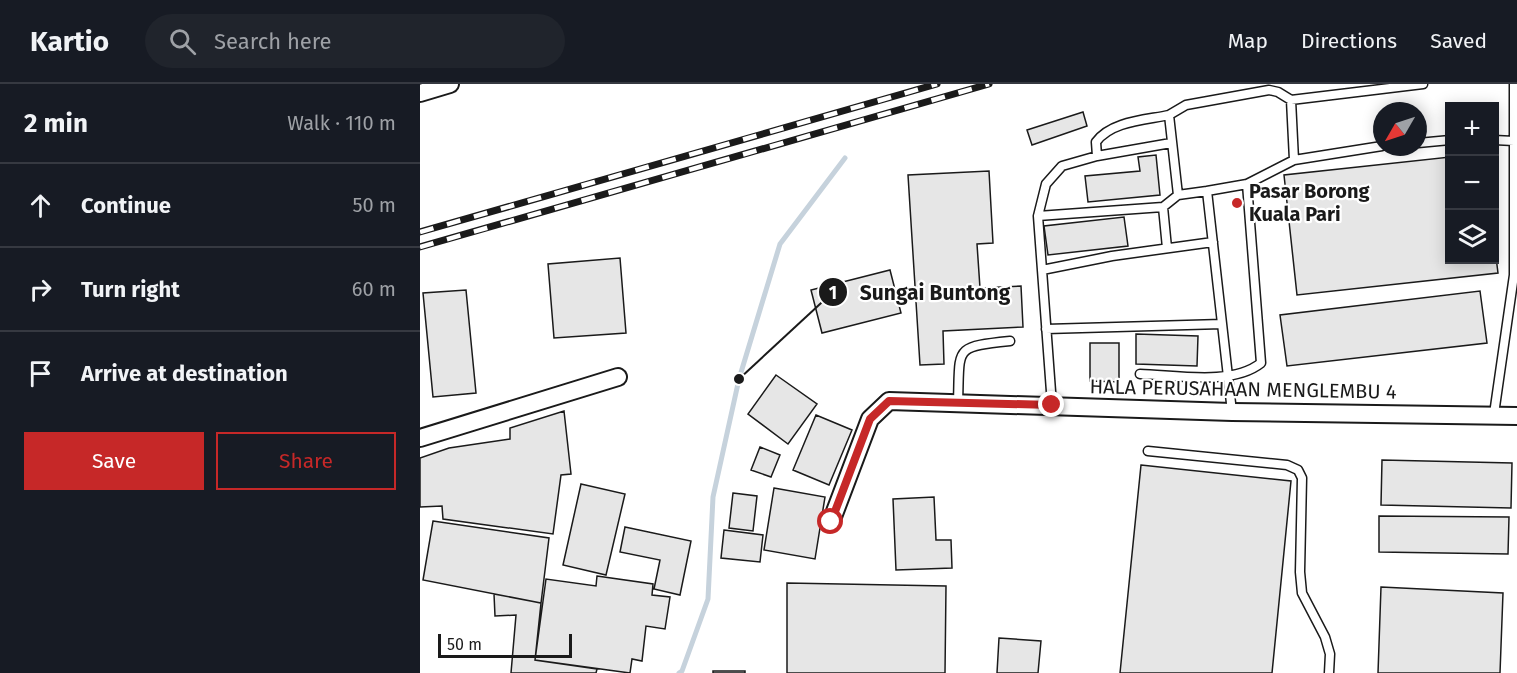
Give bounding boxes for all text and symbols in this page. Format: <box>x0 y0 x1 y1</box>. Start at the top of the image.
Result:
search box <box>145 14 565 68</box>
text: Kartio <box>30 25 109 58</box>
icon: search <box>166 25 199 58</box>
text: Search here <box>214 28 332 55</box>
text: Map <box>1228 28 1268 54</box>
text: Directions <box>1301 28 1397 54</box>
text: Saved <box>1430 28 1487 54</box>
north arrow <box>1373 102 1427 156</box>
map controls <box>1445 102 1499 264</box>
button: + <box>1445 102 1499 156</box>
text: 2 min <box>24 108 88 139</box>
text: Walk · 110 m <box>287 111 396 135</box>
button: − <box>1445 156 1499 210</box>
place label: Pasar Borong Kuala Pari <box>1249 179 1371 226</box>
icon: ahead <box>24 189 57 222</box>
text: Continue <box>81 192 171 219</box>
text: 50 m <box>352 193 396 217</box>
marker: Pasar Borong Kuala Pari <box>1230 196 1244 210</box>
button: layers <box>1445 210 1499 264</box>
icon: right <box>24 273 57 306</box>
callout: Sungai Buntong <box>818 273 1022 312</box>
text: Turn right <box>81 276 180 303</box>
text: 60 m <box>352 277 396 301</box>
text: Sungai Buntong <box>860 280 1011 306</box>
text: 1 <box>829 282 837 304</box>
icon: arrive <box>24 357 57 390</box>
text: Arrive at destination <box>81 360 288 387</box>
street label: HALA PERUSAHAAN MENGLEMBU 4 <box>1089 374 1397 404</box>
route end <box>1038 391 1064 417</box>
button: Save <box>24 432 204 490</box>
button: Share <box>216 432 396 490</box>
route start <box>817 508 843 534</box>
scale bar <box>438 631 572 658</box>
text: 50 m <box>447 635 482 654</box>

